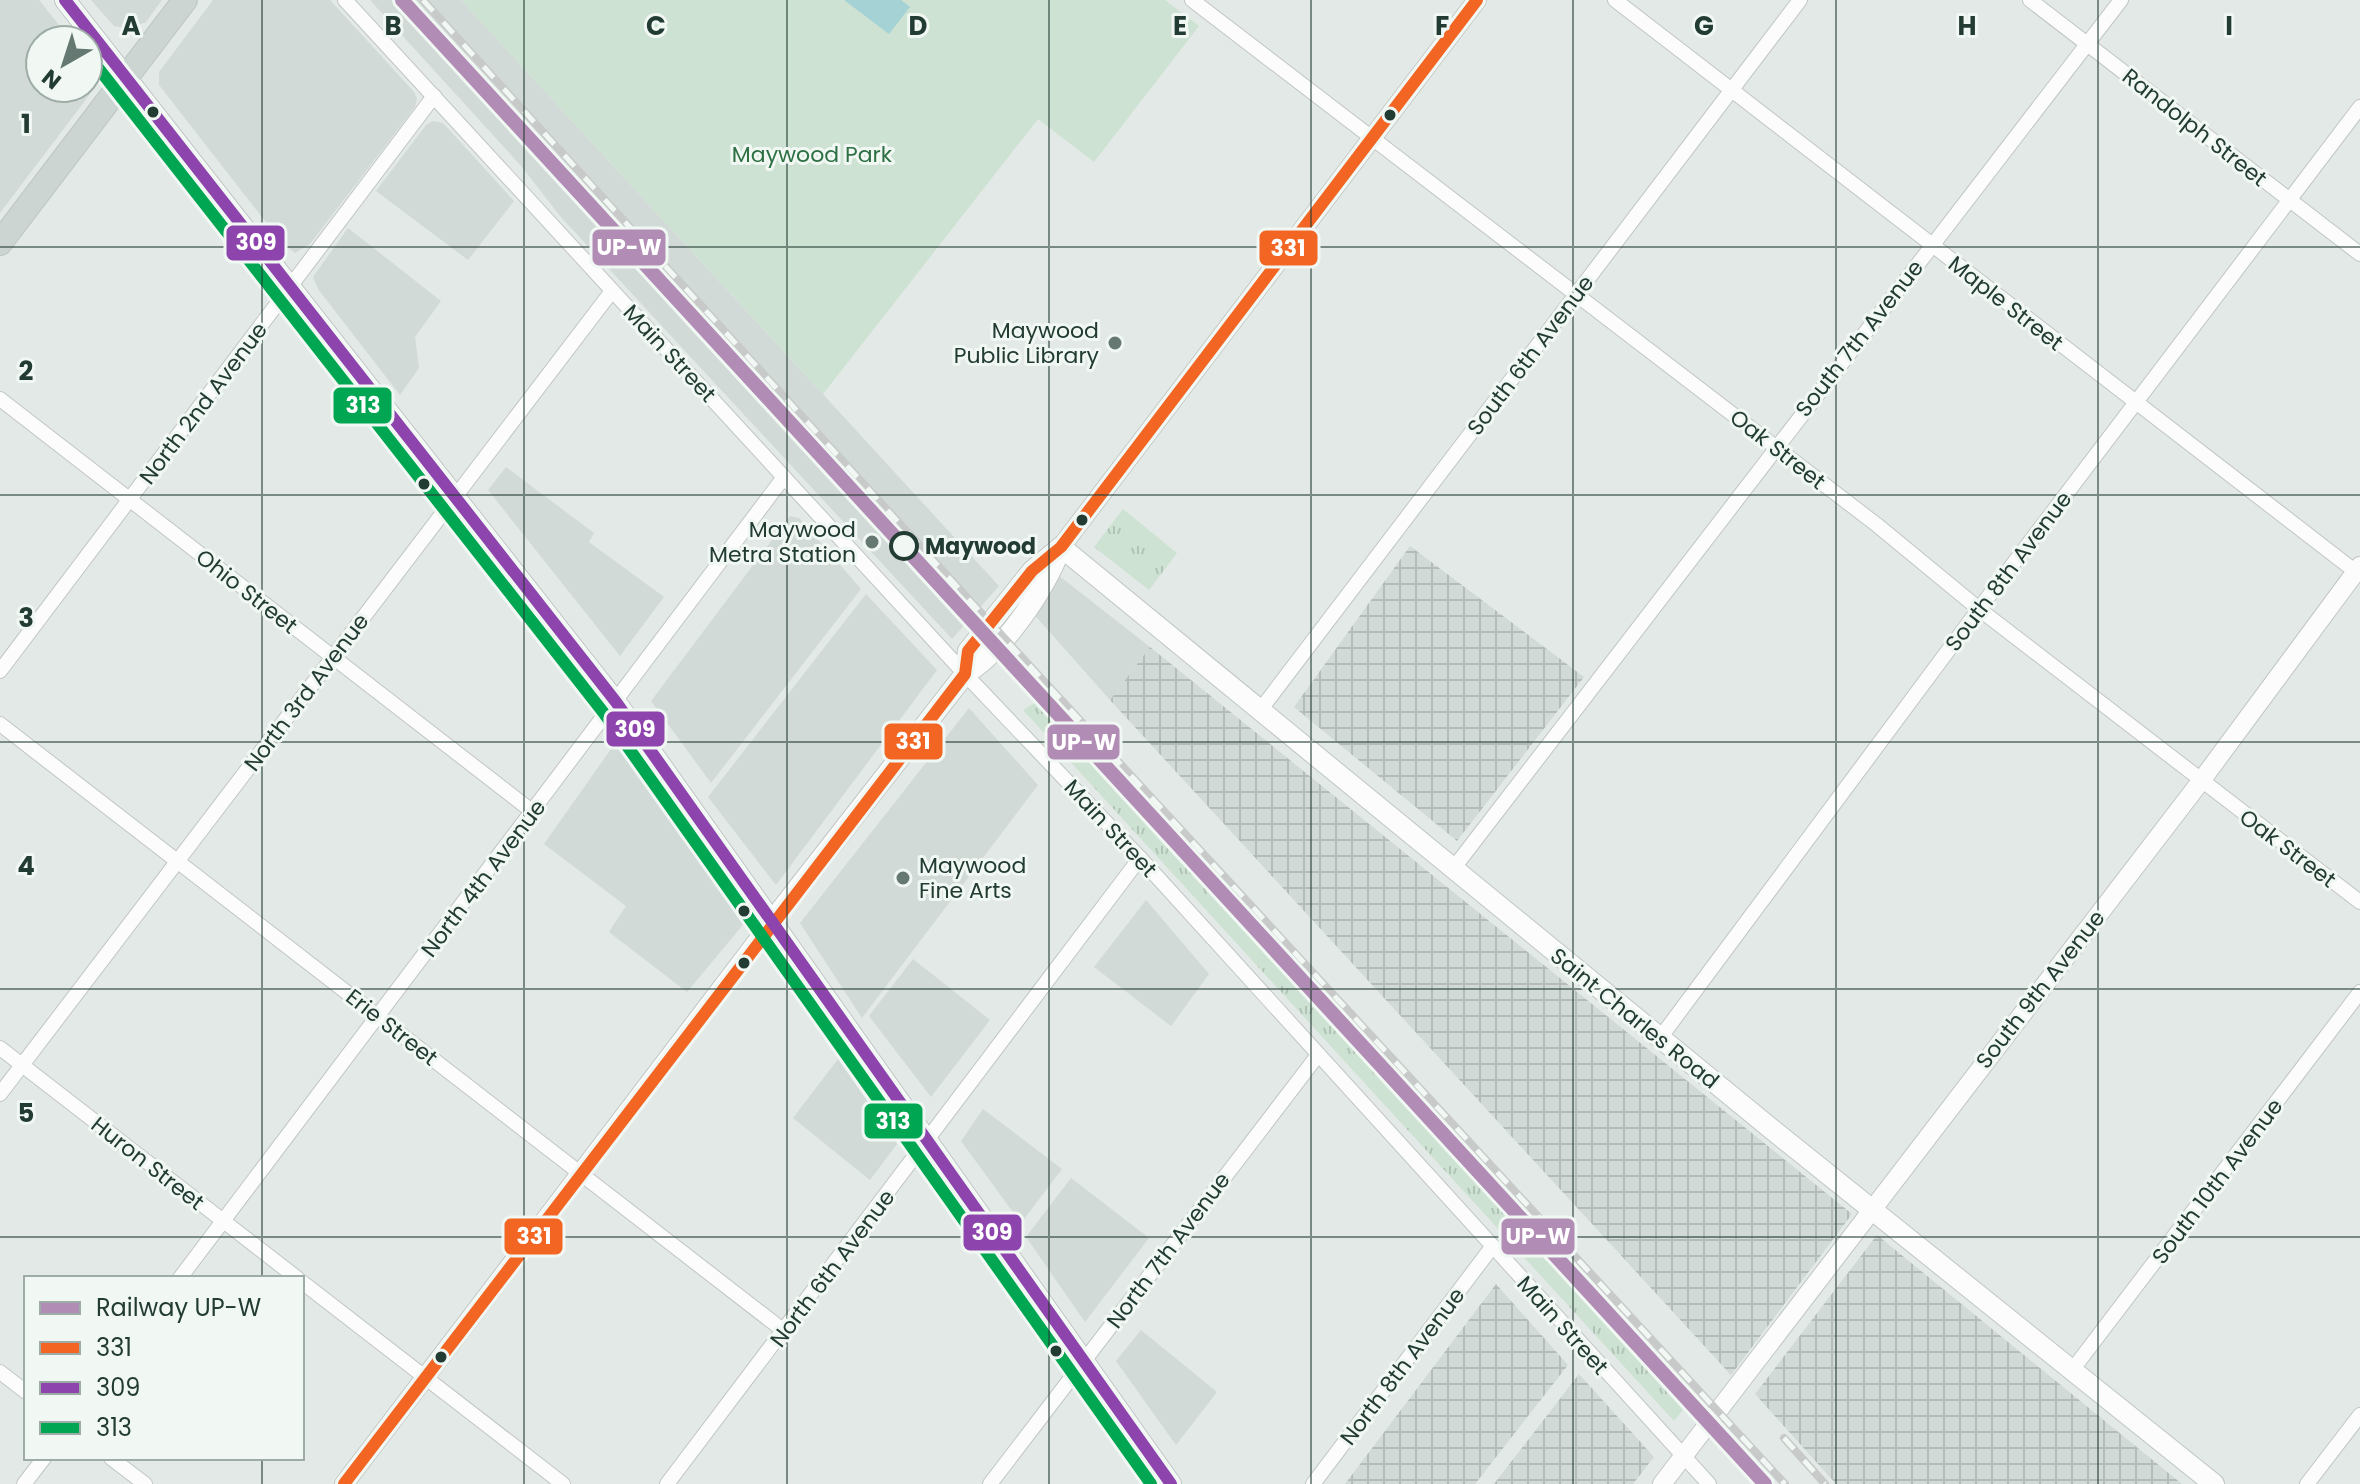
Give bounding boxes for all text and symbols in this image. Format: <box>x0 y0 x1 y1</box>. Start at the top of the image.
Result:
text: A <box>121 8 141 44</box>
text: B <box>384 8 402 44</box>
text: C <box>646 8 666 44</box>
text: D <box>909 8 928 44</box>
text: E <box>1173 8 1187 44</box>
text: F <box>1435 8 1449 44</box>
text: G <box>1694 8 1714 44</box>
text: H <box>1957 8 1977 44</box>
text: I <box>2225 8 2233 44</box>
north arrow <box>24 24 104 104</box>
street label: Randolph Street <box>2116 61 2274 194</box>
text: N <box>36 62 68 96</box>
unlabelled marker <box>145 104 161 120</box>
text: 1 <box>21 106 31 142</box>
unlabelled marker <box>1382 107 1398 123</box>
park label: Maywood Park <box>732 139 893 170</box>
line badge: 309 <box>225 224 286 262</box>
text: 309 <box>235 227 277 258</box>
line badge: UP-W <box>591 228 667 267</box>
line badge: 331 <box>1258 229 1319 267</box>
text: UP-W <box>596 232 662 263</box>
text: 331 <box>1271 233 1305 264</box>
street label: Maple Street <box>1942 249 2070 358</box>
street label: South 7th Avenue <box>1788 253 1931 423</box>
street label: South 6th Avenue <box>1460 269 1601 442</box>
street label: Main Street <box>616 298 723 409</box>
place label: Maywood Public Library <box>954 315 1100 371</box>
street label: North 2nd Avenue <box>132 316 275 491</box>
marker: Maywood Public Library <box>1106 334 1124 352</box>
text: 2 <box>19 353 34 389</box>
line badge: 313 <box>332 386 393 425</box>
text: 313 <box>346 390 380 421</box>
street label: Oak Street <box>1723 402 1832 497</box>
unlabelled marker <box>416 476 432 492</box>
street label: South 8th Avenue <box>1938 485 2079 658</box>
unlabelled marker <box>1074 512 1090 528</box>
place label: Maywood Metra Station <box>709 514 856 570</box>
place label: Maywood <box>925 531 1036 562</box>
marker: Maywood <box>890 532 918 560</box>
marker: Maywood Metra Station <box>863 533 881 551</box>
street label: Ohio Street <box>189 542 304 641</box>
text: 3 <box>18 600 34 636</box>
street label: North 3rd Avenue <box>237 607 376 778</box>
line badge: 309 <box>605 710 666 748</box>
text: 309 <box>614 714 656 745</box>
line badge: 331 <box>883 722 944 761</box>
line badge: UP-W <box>1046 723 1121 761</box>
text: 331 <box>896 726 930 757</box>
text: UP-W <box>1051 727 1117 758</box>
street label: Main Street <box>1057 773 1164 884</box>
street label: North 4th Avenue <box>414 793 553 964</box>
street label: Oak Street <box>2233 802 2342 895</box>
text: 4 <box>17 848 35 884</box>
place label: Maywood Fine Arts <box>919 850 1026 906</box>
marker: Maywood Fine Arts <box>894 869 912 887</box>
unlabelled marker <box>736 903 752 919</box>
street label: South 9th Avenue <box>1969 904 2112 1075</box>
street label: Saint Charles Road <box>1544 941 1726 1096</box>
unlabelled marker <box>736 955 752 971</box>
street label: Erie Street <box>339 982 444 1073</box>
street label: South 10th Avenue <box>2145 1092 2290 1271</box>
text: 5 <box>18 1095 34 1131</box>
line badge: 313 <box>863 1102 924 1140</box>
text: 313 <box>876 1106 910 1137</box>
street label: Huron Street <box>85 1109 211 1217</box>
street label: North 7th Avenue <box>1099 1166 1237 1335</box>
street label: North 6th Avenue <box>763 1183 902 1354</box>
line badge: 309 <box>962 1213 1023 1252</box>
line badge: 331 <box>503 1217 564 1256</box>
text: 309 <box>971 1217 1013 1248</box>
line badge: UP-W <box>1500 1217 1576 1256</box>
text: 331 <box>517 1221 551 1252</box>
text: UP-W <box>1505 1221 1571 1252</box>
street label: Main Street <box>1510 1269 1616 1382</box>
legend <box>24 1276 304 1460</box>
street label: North 8th Avenue <box>1333 1281 1472 1452</box>
text: Railway UP-W <box>96 1291 261 1324</box>
text: 331 <box>96 1331 132 1364</box>
unlabelled marker <box>1048 1343 1064 1359</box>
unlabelled marker <box>433 1349 449 1365</box>
text: 309 <box>96 1371 140 1404</box>
text: 313 <box>96 1411 132 1444</box>

